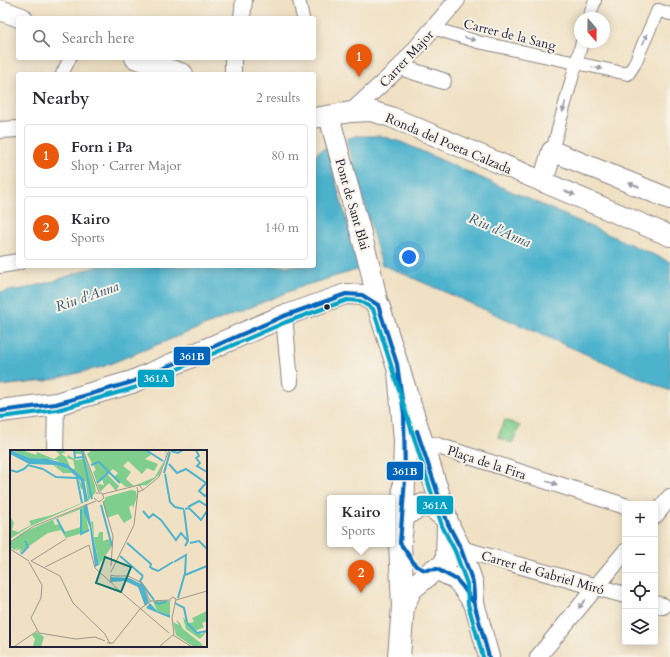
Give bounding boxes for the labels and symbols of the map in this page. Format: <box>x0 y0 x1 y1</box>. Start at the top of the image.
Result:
north arrow <box>574 12 610 48</box>
street label: Carrer de la Sang <box>462 15 559 55</box>
street label: Carrer Major <box>375 26 438 91</box>
one-way arrow <box>643 32 649 44</box>
one-way arrow <box>465 37 477 43</box>
pin: 1 <box>346 44 372 77</box>
one-way arrow <box>591 65 603 71</box>
one-way arrow <box>561 101 567 113</box>
street label: Ronda del Poeta Calzada <box>383 109 515 179</box>
street label: Pont de Sant Blai <box>330 156 374 253</box>
one-way arrow <box>627 181 639 187</box>
one-way arrow <box>564 191 576 197</box>
water label: Riu d'Anna <box>466 209 534 252</box>
your location <box>399 247 419 267</box>
water label: Riu d'Anna <box>53 277 121 316</box>
unlabelled marker <box>322 302 332 312</box>
line badge: 361B <box>173 346 211 366</box>
text: 361B <box>180 349 204 364</box>
line badge: 361A <box>137 369 175 388</box>
text: 361A <box>143 371 169 386</box>
street label: Plaça de la Fira <box>445 442 529 484</box>
inset map <box>10 450 207 647</box>
line badge: 361B <box>386 461 424 481</box>
text: 361B <box>393 464 417 479</box>
one-way arrow <box>546 480 558 486</box>
line badge: 361A <box>416 495 454 515</box>
text: 361A <box>422 498 448 513</box>
street label: Carrer de Gabriel Miró <box>479 547 606 599</box>
pin: 2 <box>348 560 374 593</box>
one-way arrow <box>578 598 587 609</box>

